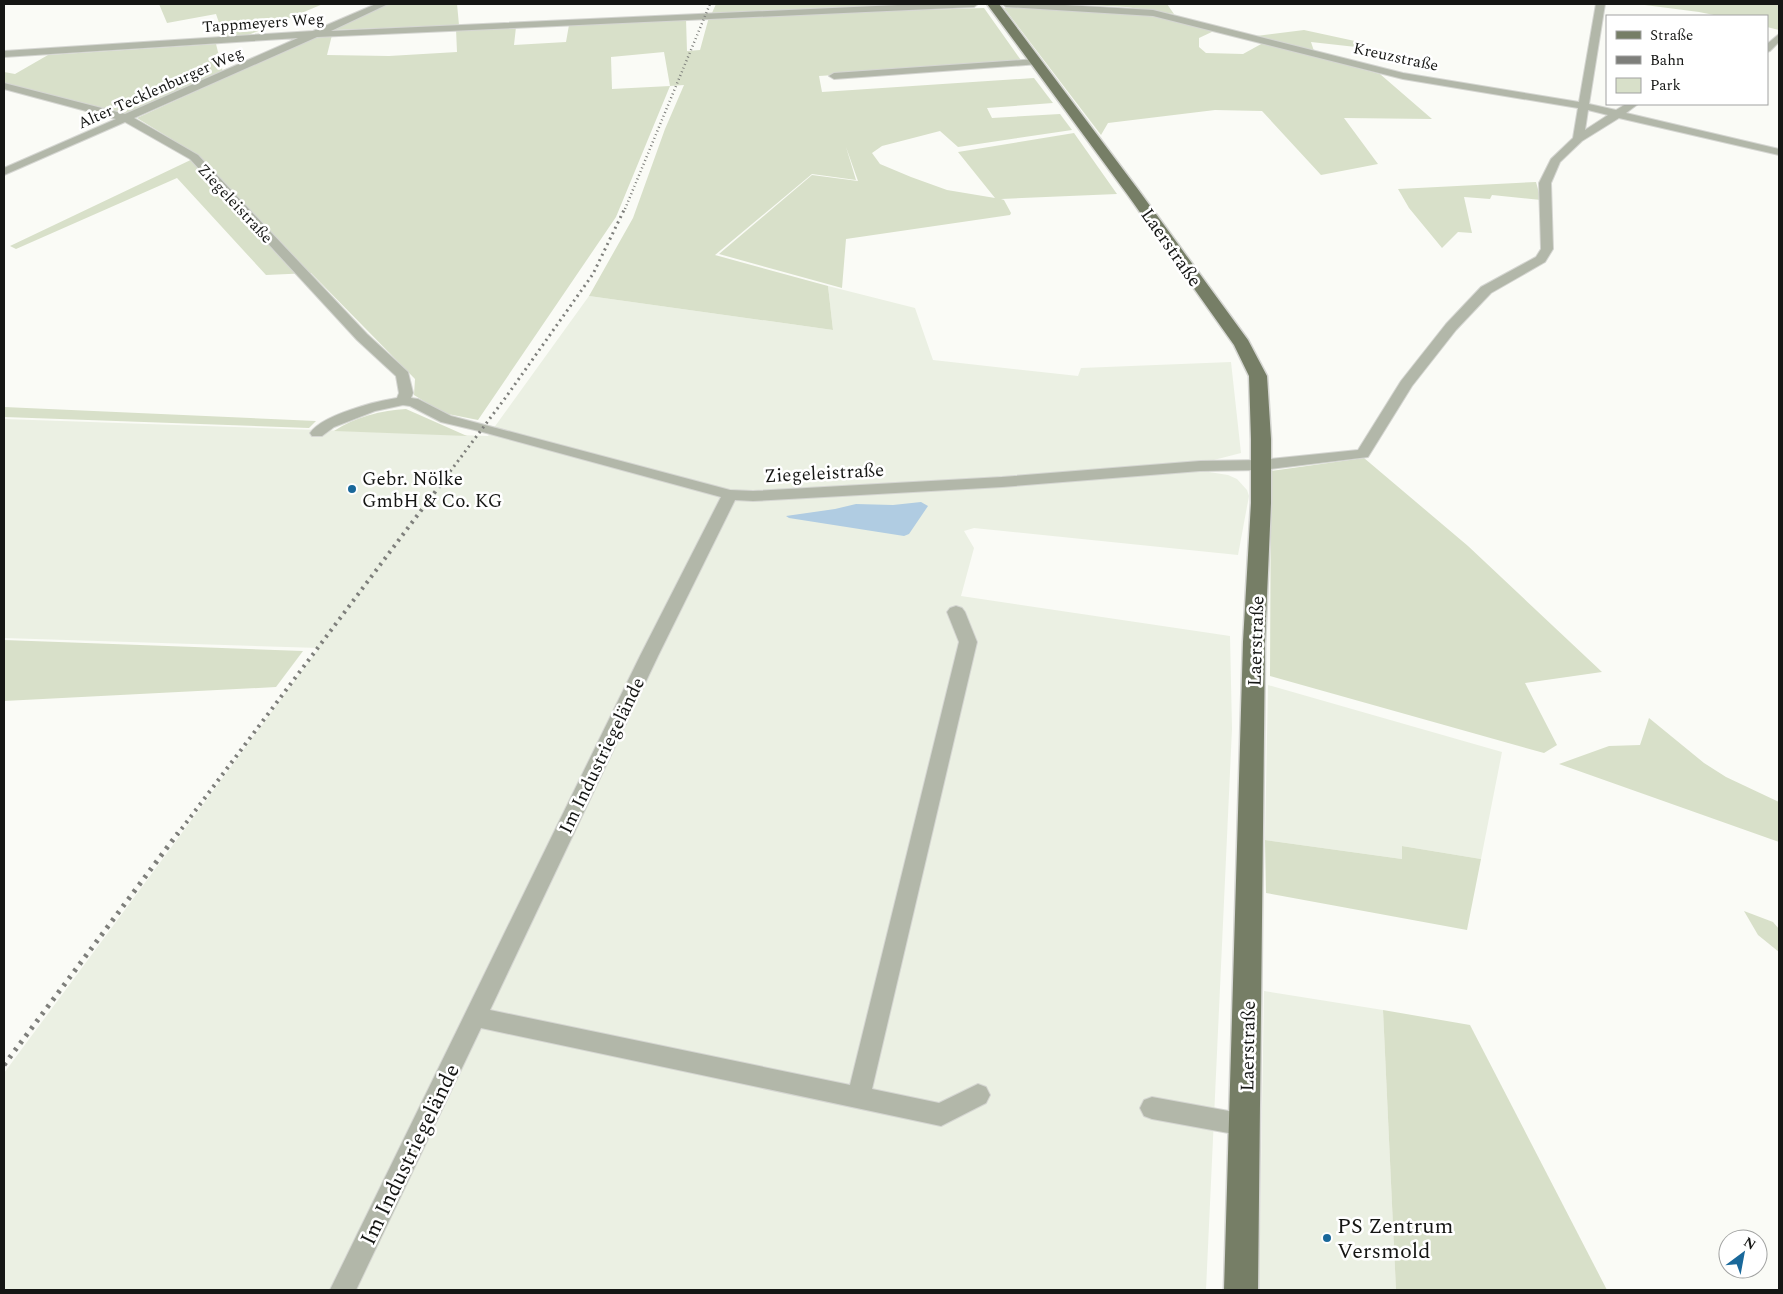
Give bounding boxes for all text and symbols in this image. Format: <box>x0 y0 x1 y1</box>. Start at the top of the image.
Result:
street label: Tappmeyers Weg <box>201 7 325 39</box>
legend <box>1606 15 1768 105</box>
text: Straße <box>1650 24 1693 47</box>
street label: Kreuzstraße <box>1351 36 1441 78</box>
street label: Alter Tecklenburger Weg <box>74 41 247 135</box>
text: Bahn <box>1650 49 1685 72</box>
text: Park <box>1650 74 1681 97</box>
street label: Ziegeleistraße <box>192 159 279 249</box>
street label: Laerstraße <box>1133 202 1209 293</box>
street label: Ziegeleistraße <box>763 456 885 491</box>
place label: Gebr. Nölke GmbH & Co. KG <box>362 465 502 516</box>
marker: Gebr. Nölke GmbH & Co. KG <box>346 483 358 495</box>
street label: Laerstraße <box>1240 595 1273 687</box>
street label: Im Industriegelände <box>552 672 653 839</box>
street label: Laerstraße <box>1233 1000 1264 1092</box>
street label: Im Industriegelände <box>352 1058 469 1251</box>
place label: PS Zentrum Versmold <box>1337 1210 1454 1268</box>
north arrow <box>1718 1229 1768 1279</box>
text: N <box>1739 1231 1760 1255</box>
marker: PS Zentrum Versmold <box>1321 1232 1333 1244</box>

